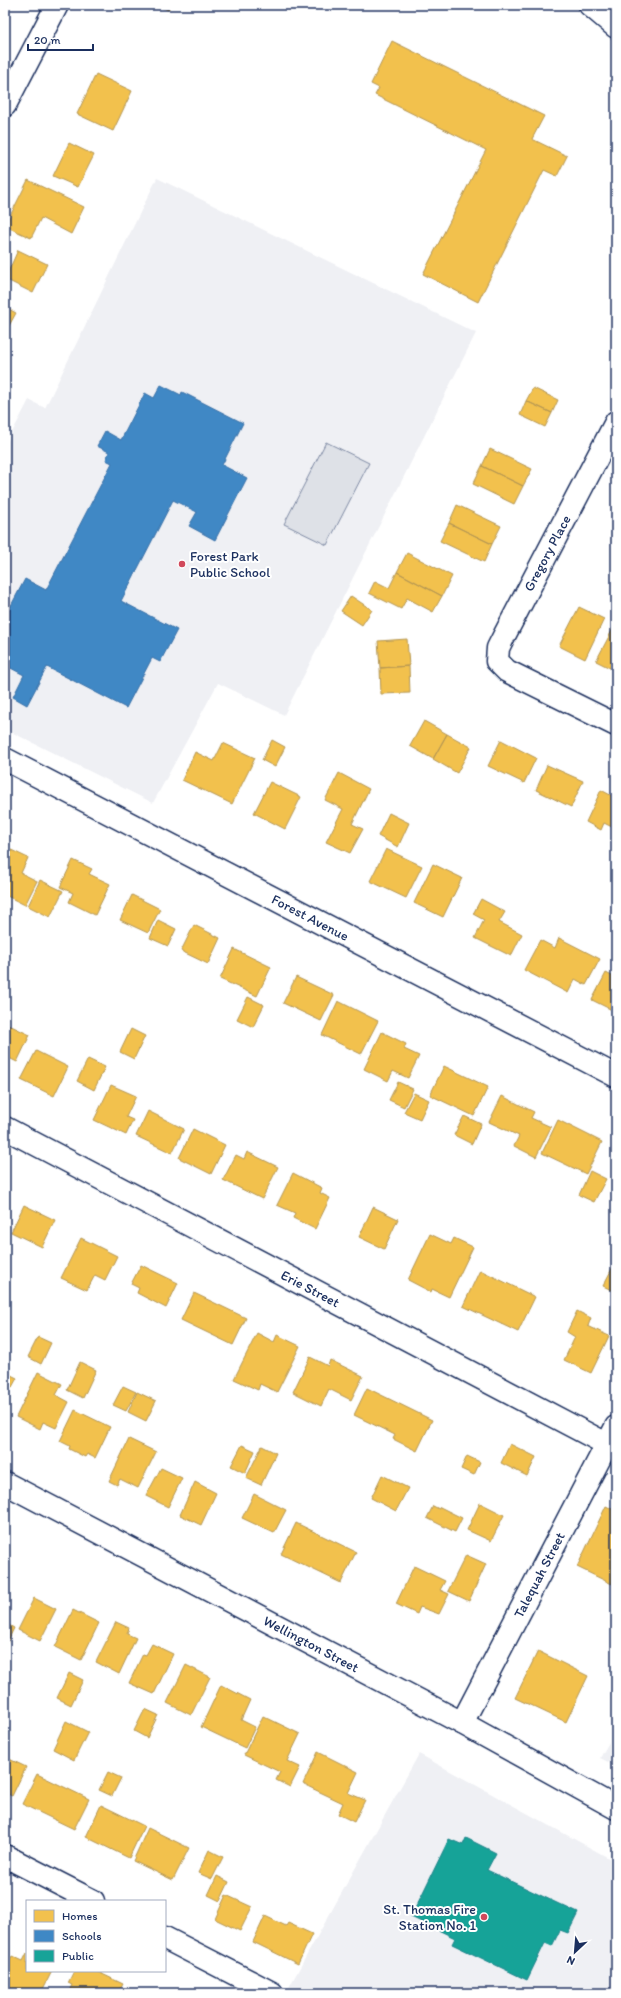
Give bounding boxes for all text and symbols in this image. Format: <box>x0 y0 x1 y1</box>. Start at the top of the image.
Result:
scale bar <box>28 26 93 52</box>
text: 20 m <box>34 33 61 47</box>
street label: Gregory Place <box>520 512 575 594</box>
place label: Forest Park Public School <box>190 548 270 581</box>
marker: Forest Park Public School <box>177 559 187 569</box>
street label: Forest Avenue <box>269 891 352 945</box>
street label: Erie Street <box>278 1266 342 1311</box>
street label: Talequah Street <box>510 1529 569 1621</box>
street label: Wellington Street <box>260 1612 362 1676</box>
legend <box>26 1900 166 1972</box>
place label: St. Thomas Fire Station No. 1 <box>383 1901 477 1934</box>
text: Homes <box>62 1909 98 1923</box>
marker: St. Thomas Fire Station No. 1 <box>479 1912 489 1922</box>
text: Schools <box>62 1929 101 1943</box>
north arrow <box>555 1932 595 1972</box>
text: Public <box>62 1949 94 1963</box>
text: N <box>565 1953 577 1968</box>

